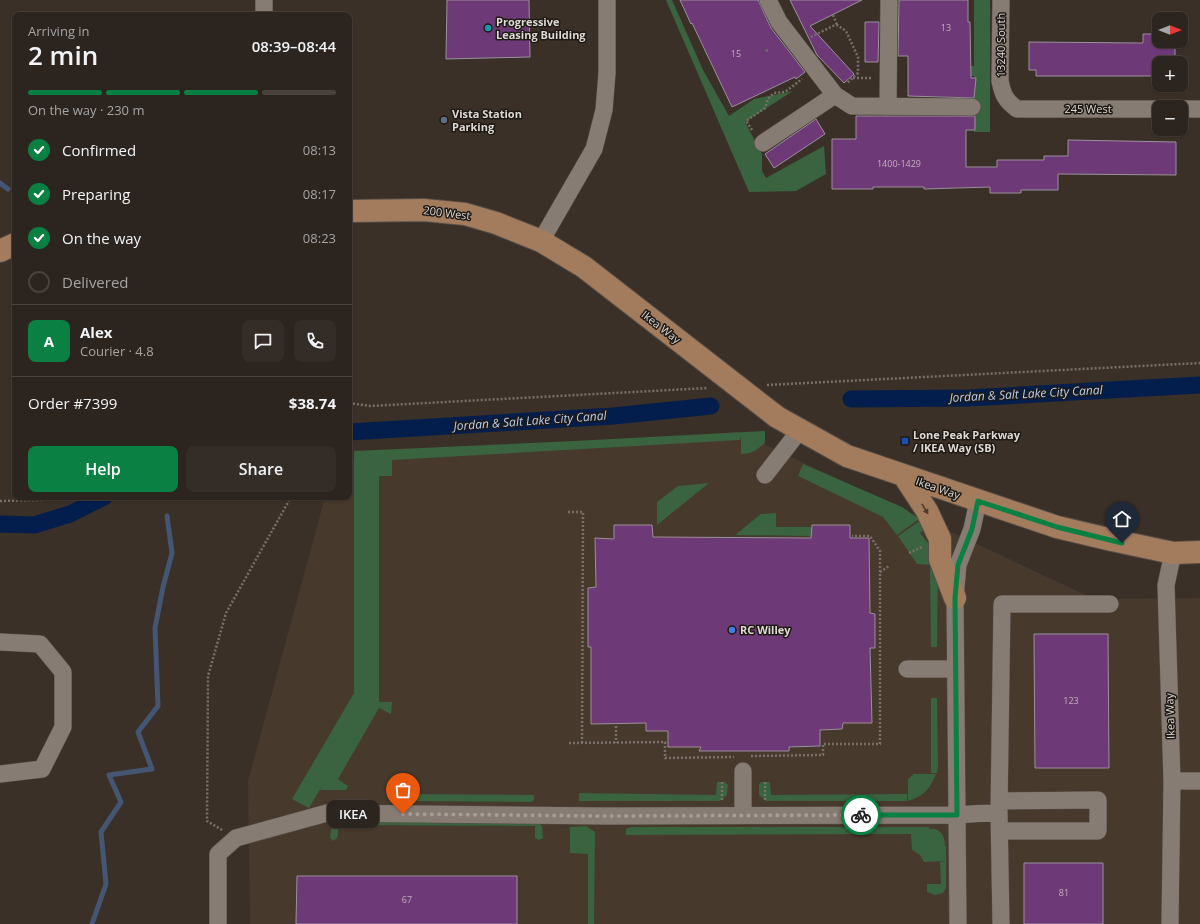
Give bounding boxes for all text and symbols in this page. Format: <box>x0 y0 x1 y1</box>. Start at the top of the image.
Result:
north arrow <box>1152 12 1188 48</box>
map controls <box>1152 12 1188 136</box>
street label: 13240 South <box>993 13 1008 77</box>
place label: Progressive Leasing Building <box>496 14 586 42</box>
house number: 13 <box>941 21 951 34</box>
text: Arriving in <box>28 22 90 40</box>
marker: Progressive Leasing Building <box>483 23 493 33</box>
text: 08:39–08:44 <box>252 36 336 56</box>
text: 2 min <box>28 37 98 73</box>
house number: 15 <box>731 47 741 60</box>
button: + <box>1152 56 1188 92</box>
button: − <box>1152 100 1188 136</box>
text: On the way · 230 m <box>28 101 144 119</box>
street label: 245 West <box>1064 101 1112 116</box>
place label: Vista Station Parking <box>452 106 522 134</box>
marker: Vista Station Parking <box>439 115 449 125</box>
icon: check <box>28 139 50 161</box>
text: Confirmed <box>62 140 136 160</box>
text: 08:13 <box>303 141 336 159</box>
house number: 1400-1429 <box>877 157 921 170</box>
icon: check <box>28 183 50 205</box>
text: Preparing <box>62 184 130 204</box>
text: 08:17 <box>303 185 336 203</box>
street label: 200 West <box>423 202 471 223</box>
icon: check <box>28 227 50 249</box>
text: On the way <box>62 228 141 248</box>
text: 08:23 <box>303 229 336 247</box>
text: Delivered <box>62 272 129 292</box>
street label: Ikea Way <box>639 307 684 347</box>
button: chat <box>242 320 284 362</box>
button: phone <box>294 320 336 362</box>
text: Alex <box>80 322 112 342</box>
text: A <box>44 331 54 351</box>
text: Courier · 4.8 <box>80 342 154 360</box>
water label: Jordan & Salt Lake City Canal <box>947 381 1104 406</box>
text: Order #7399 <box>28 393 117 413</box>
text: $38.74 <box>289 393 336 413</box>
water label: Jordan & Salt Lake City Canal <box>451 407 608 434</box>
place label: Lone Peak Parkway / IKEA Way (SB) <box>913 427 1021 455</box>
marker: Lone Peak Parkway / IKEA Way (SB) <box>900 436 910 446</box>
button: Help <box>28 446 178 492</box>
button: Share <box>186 446 336 492</box>
street label: Ikea Way <box>914 473 963 502</box>
pin <box>1105 502 1139 543</box>
one-way arrow <box>921 503 928 515</box>
icon: home <box>1111 508 1133 530</box>
place label: RC Willey <box>740 622 791 637</box>
marker: RC Willey <box>727 625 737 635</box>
street label: Ikea Way <box>1161 692 1178 739</box>
house number: 123 <box>1063 694 1079 707</box>
pin <box>386 773 420 814</box>
icon: bag <box>392 779 414 801</box>
courier <box>841 795 881 835</box>
callout: IKEA <box>327 800 379 828</box>
icon: bike <box>850 804 872 826</box>
text: IKEA <box>339 805 367 823</box>
house number: 81 <box>1059 886 1069 899</box>
house number: 67 <box>402 893 412 906</box>

